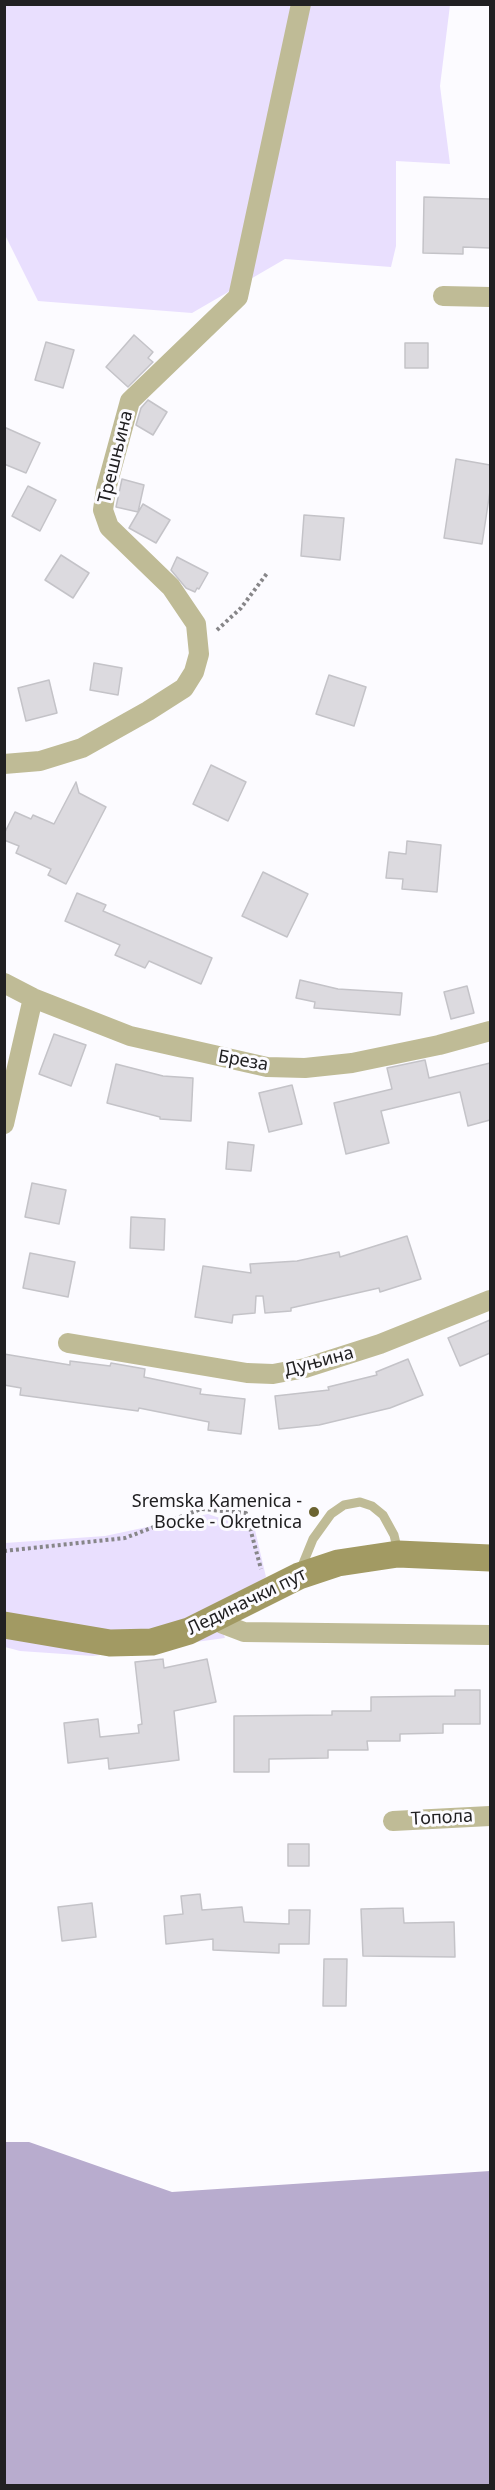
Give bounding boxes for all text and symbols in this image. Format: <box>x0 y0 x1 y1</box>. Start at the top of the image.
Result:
street label: Трешњина <box>94 408 138 506</box>
street label: Бреза <box>216 1046 270 1076</box>
street label: Дуњина <box>282 1342 356 1382</box>
place label: Sremska Kamenica - Bocke - Okretnica <box>132 1491 302 1534</box>
marker: Sremska Kamenica - Bocke - Okretnica <box>307 1505 321 1519</box>
street label: Лединачки пут <box>184 1564 310 1640</box>
street label: Топола <box>410 1806 474 1830</box>

